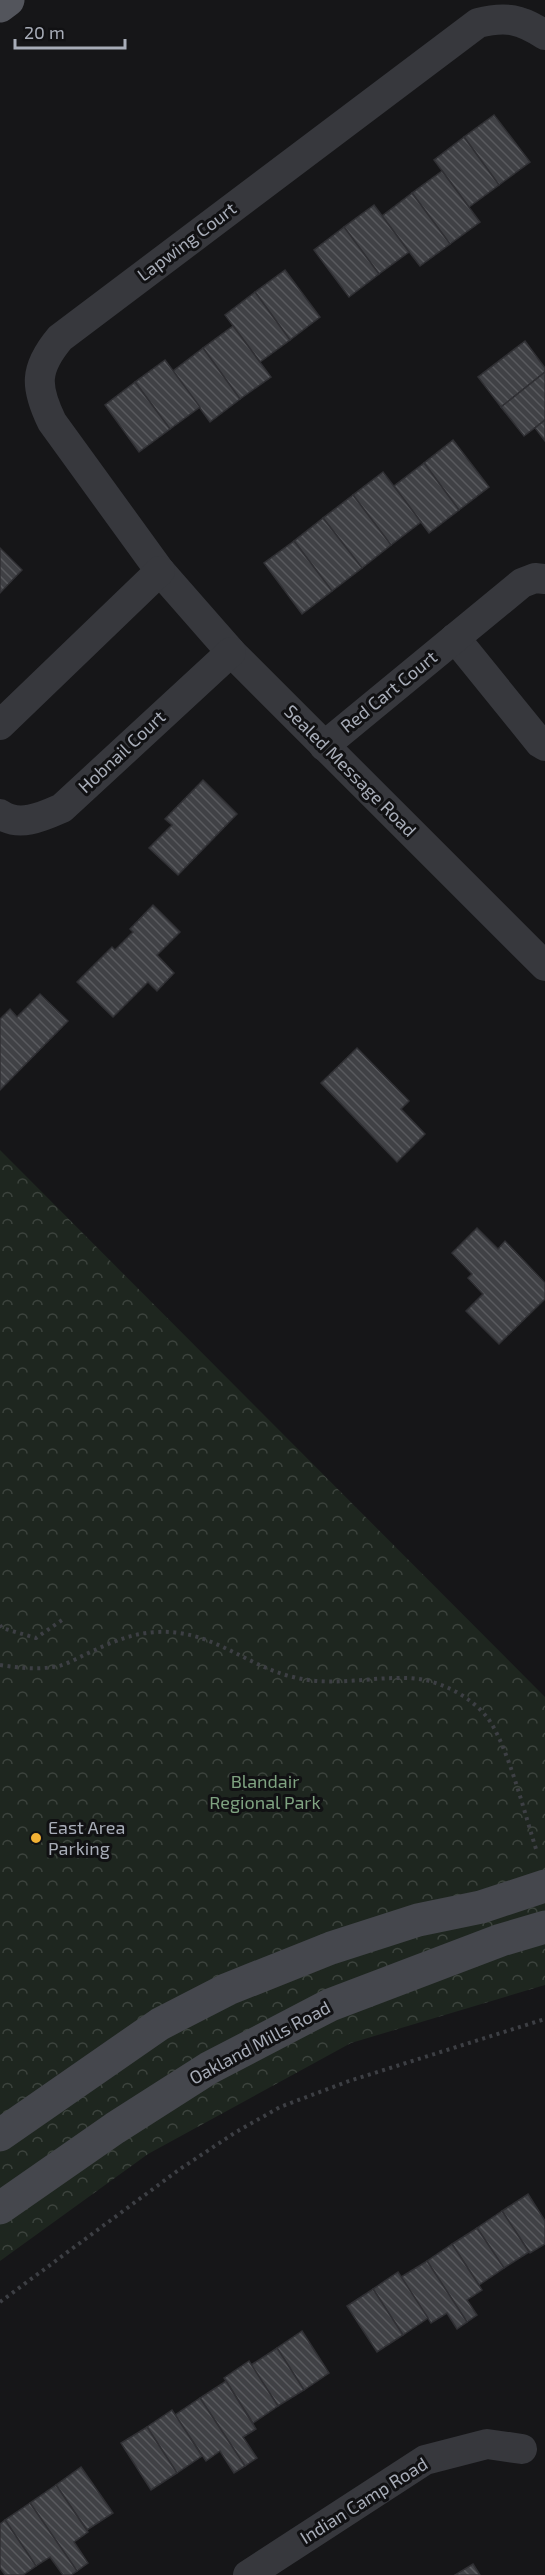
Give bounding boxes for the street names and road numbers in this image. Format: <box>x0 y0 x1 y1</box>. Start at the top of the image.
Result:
street label: Lapwing Court <box>133 197 240 286</box>
street label: Red Cart Court <box>336 645 441 737</box>
street label: Sealed Message Road <box>280 700 421 841</box>
street label: Hobnail Court <box>73 705 170 797</box>
street label: Oakland Mills Road <box>185 1996 334 2089</box>
street label: Indian Camp Road <box>296 2452 431 2548</box>

